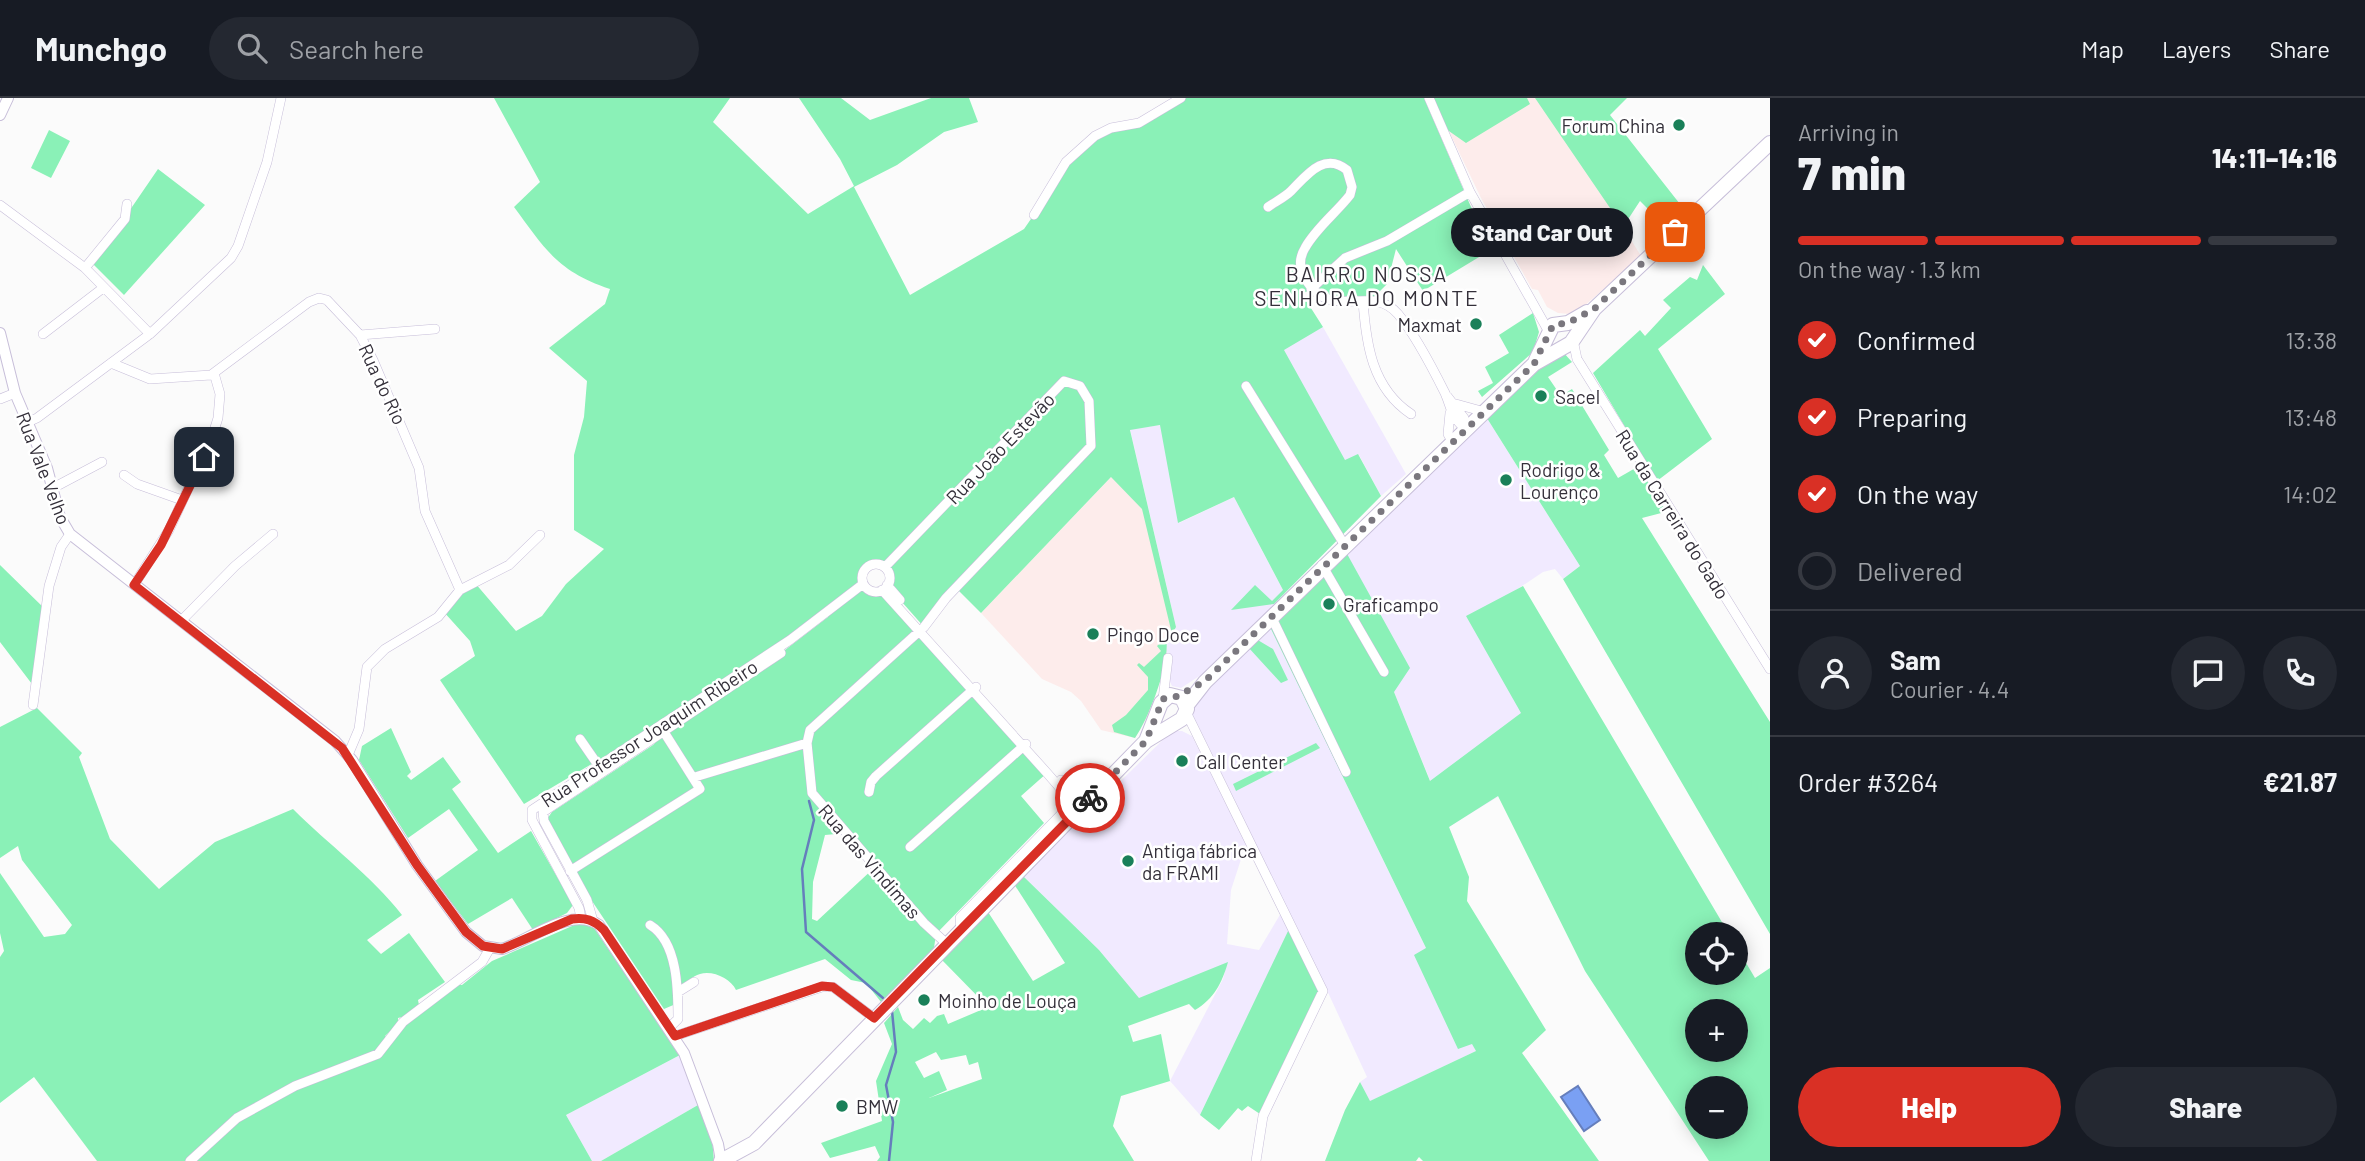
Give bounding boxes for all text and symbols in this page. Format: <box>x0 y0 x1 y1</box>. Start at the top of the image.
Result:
search box <box>209 17 699 80</box>
text: Munchgo <box>35 28 167 68</box>
icon: search <box>233 29 271 67</box>
text: Search here <box>289 33 424 64</box>
text: Map <box>2081 34 2124 63</box>
text: Layers <box>2162 34 2231 63</box>
text: Share <box>2269 34 2330 63</box>
place label: Forum China <box>1561 114 1665 137</box>
marker: Forum China <box>1671 117 1687 133</box>
text: Arriving in <box>1798 118 1899 146</box>
text: 14:11–14:16 <box>2212 142 2337 173</box>
text: 7 min <box>1798 144 1906 199</box>
pin <box>1645 202 1705 262</box>
callout: Stand Car Out <box>1451 208 1633 256</box>
icon: bag <box>1656 213 1694 251</box>
text: Stand Car Out <box>1471 218 1613 246</box>
text: On the way · 1.3 km <box>1798 255 1981 283</box>
district label: BAIRRO NOSSA SENHORA DO MONTE <box>1254 261 1480 310</box>
place label: Maxmat <box>1397 313 1462 336</box>
marker: Maxmat <box>1468 316 1484 332</box>
icon: check <box>1798 321 1836 359</box>
text: Confirmed <box>1857 324 1976 355</box>
text: 13:38 <box>2285 326 2337 354</box>
street label: Rua do Rio <box>354 340 412 428</box>
place label: Sacel <box>1555 385 1600 408</box>
street label: Rua João Estevão <box>941 387 1059 509</box>
marker: Sacel <box>1533 388 1549 404</box>
icon: check <box>1798 398 1836 436</box>
text: Preparing <box>1857 401 1967 432</box>
text: 13:48 <box>2285 403 2337 431</box>
street label: Rua Vale Velho <box>12 408 76 528</box>
street label: Rua da Carreira do Gado <box>1611 425 1735 603</box>
pin <box>174 427 234 487</box>
icon: home <box>185 438 223 476</box>
place label: Rodrigo & Lourenço <box>1520 458 1601 503</box>
marker: Rodrigo & Lourenço <box>1498 472 1514 488</box>
icon: check <box>1798 475 1836 513</box>
text: On the way <box>1857 478 1978 509</box>
text: 14:02 <box>2283 480 2337 508</box>
text: Delivered <box>1857 555 1963 586</box>
place label: Graficampo <box>1343 593 1439 616</box>
marker: Graficampo <box>1321 596 1337 612</box>
place label: Pingo Doce <box>1107 623 1200 646</box>
marker: Pingo Doce <box>1085 626 1101 642</box>
button: person <box>1798 636 1872 710</box>
button: chat <box>2171 636 2245 710</box>
button: phone <box>2263 636 2337 710</box>
text: Sam <box>1890 644 1941 675</box>
street label: Rua Professor Joaquim Ribeiro <box>536 654 762 812</box>
text: Courier · 4.4 <box>1890 675 2009 703</box>
place label: Call Center <box>1196 750 1285 773</box>
marker: Call Center <box>1174 753 1190 769</box>
courier <box>1055 763 1125 833</box>
text: Order #3264 <box>1798 766 1938 797</box>
text: €21.87 <box>2263 766 2337 797</box>
icon: bike <box>1071 779 1109 817</box>
street label: Rua das Vindimas <box>814 799 926 923</box>
place label: Antiga fábrica da FRAMI <box>1142 839 1257 884</box>
marker: Antiga fábrica da FRAMI <box>1120 853 1136 869</box>
map controls <box>1685 922 1748 1139</box>
button: locate <box>1685 922 1748 985</box>
place label: Moinho de Louça <box>938 989 1077 1012</box>
marker: Moinho de Louça <box>916 992 932 1008</box>
button: + <box>1685 999 1748 1062</box>
button: Help <box>1798 1067 2061 1147</box>
button: Share <box>2075 1067 2337 1147</box>
button: − <box>1685 1076 1748 1139</box>
place label: BMW <box>856 1095 898 1118</box>
marker: BMW <box>834 1098 850 1114</box>

